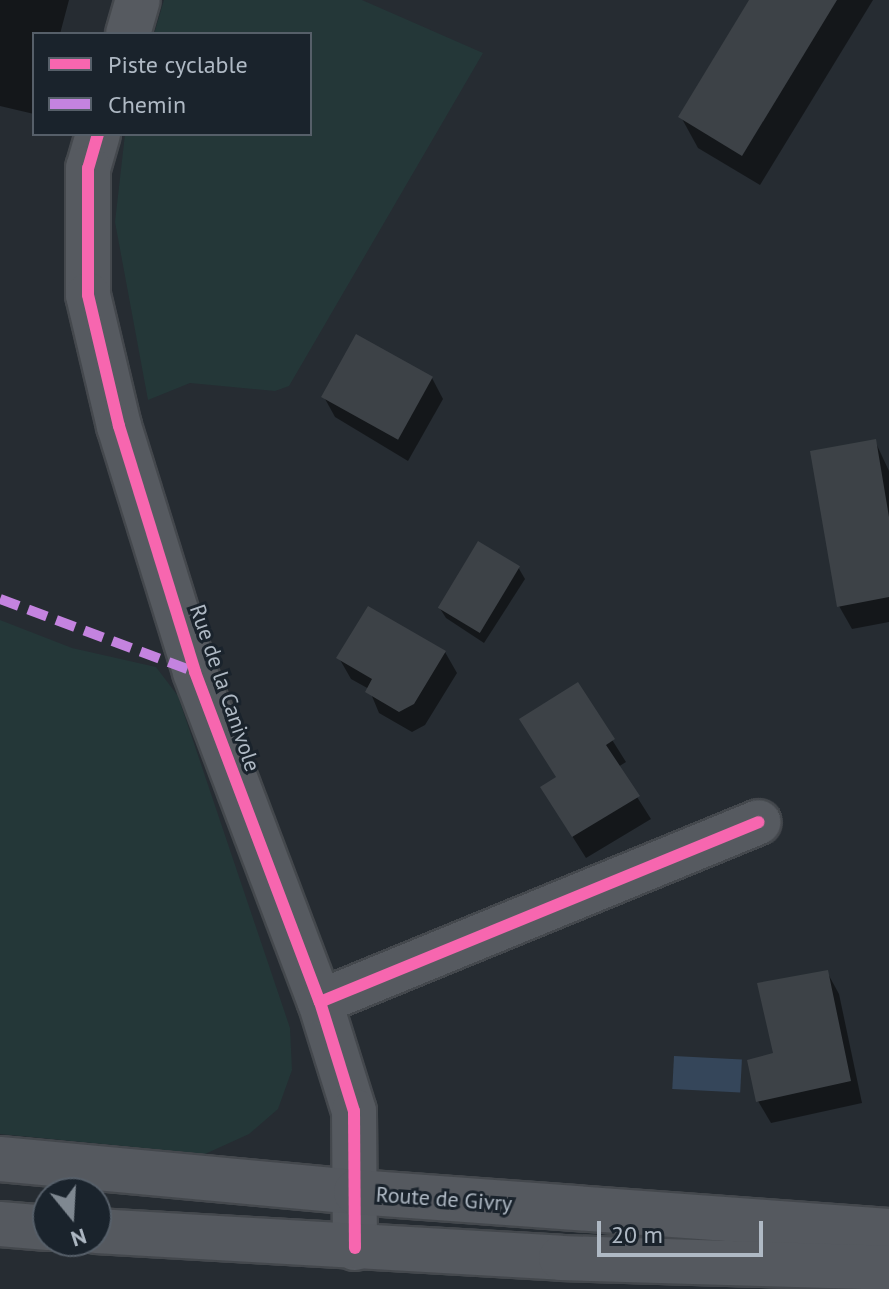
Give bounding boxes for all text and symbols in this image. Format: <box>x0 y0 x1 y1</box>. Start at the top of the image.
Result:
legend <box>32 32 312 136</box>
text: Piste cyclable <box>108 49 248 80</box>
text: Chemin <box>108 89 186 120</box>
street label: Rue de la Canivole <box>184 601 266 775</box>
north arrow <box>32 1177 112 1257</box>
street label: Route de Givry <box>375 1181 513 1217</box>
scale bar <box>601 1205 767 1255</box>
text: 20 m <box>611 1219 663 1250</box>
text: N <box>68 1222 90 1253</box>

